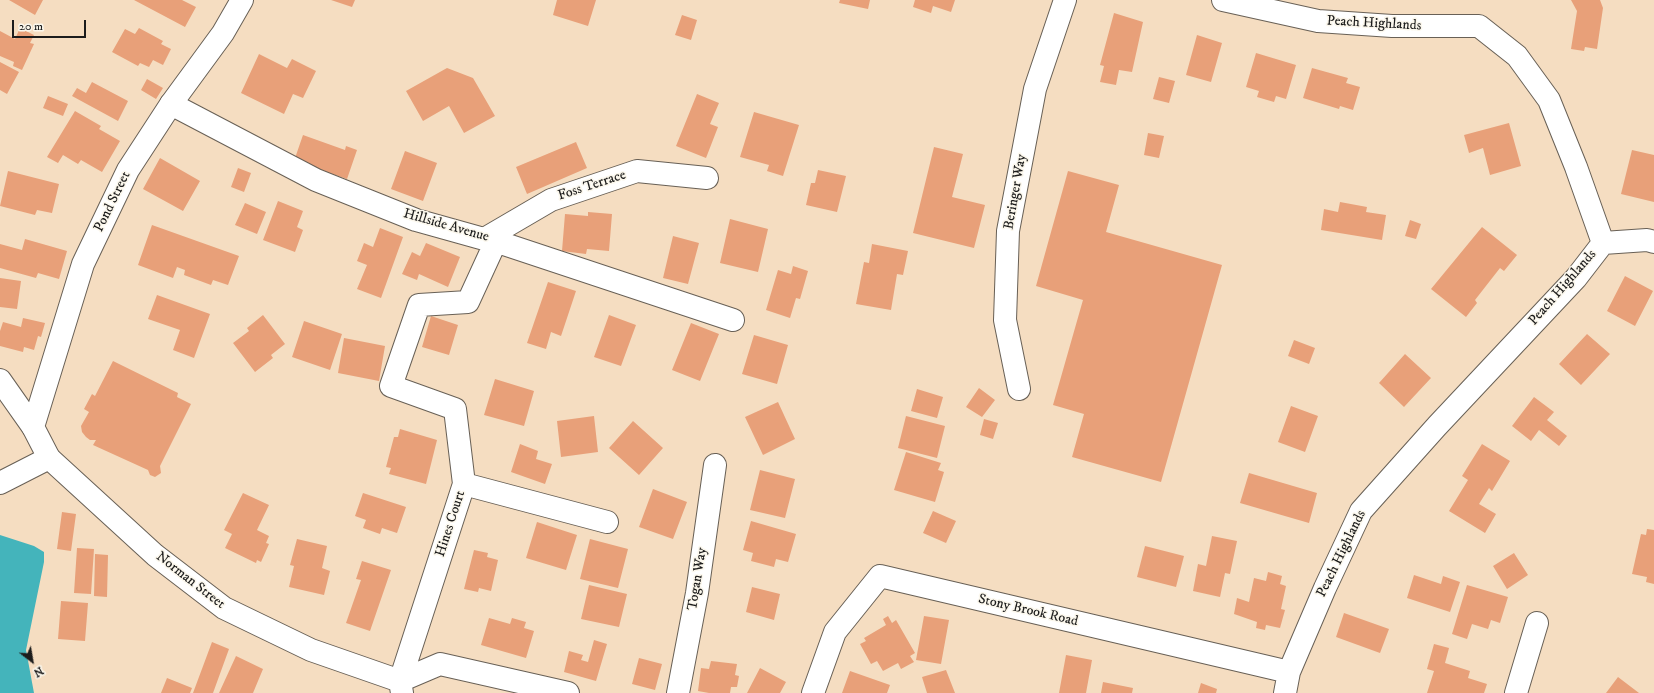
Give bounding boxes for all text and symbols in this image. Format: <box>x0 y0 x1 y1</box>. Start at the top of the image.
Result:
scale bar <box>14 12 88 38</box>
street label: Peach Highlands <box>1326 13 1422 35</box>
text: 20 m <box>19 19 43 34</box>
street label: Beringer Way <box>1001 153 1031 231</box>
street label: Foss Terrace <box>556 167 628 205</box>
street label: Pond Street <box>91 169 135 235</box>
street label: Hillside Avenue <box>401 206 491 246</box>
street label: Peach Highlands <box>1526 247 1600 329</box>
street label: Hines Court <box>432 489 470 559</box>
street label: Peach Highlands <box>1314 508 1370 600</box>
street label: Togan Way <box>685 546 711 612</box>
street label: Norman Street <box>152 549 228 613</box>
street label: Stony Brook Road <box>976 591 1080 631</box>
north arrow <box>12 641 52 681</box>
text: N <box>31 663 46 680</box>

